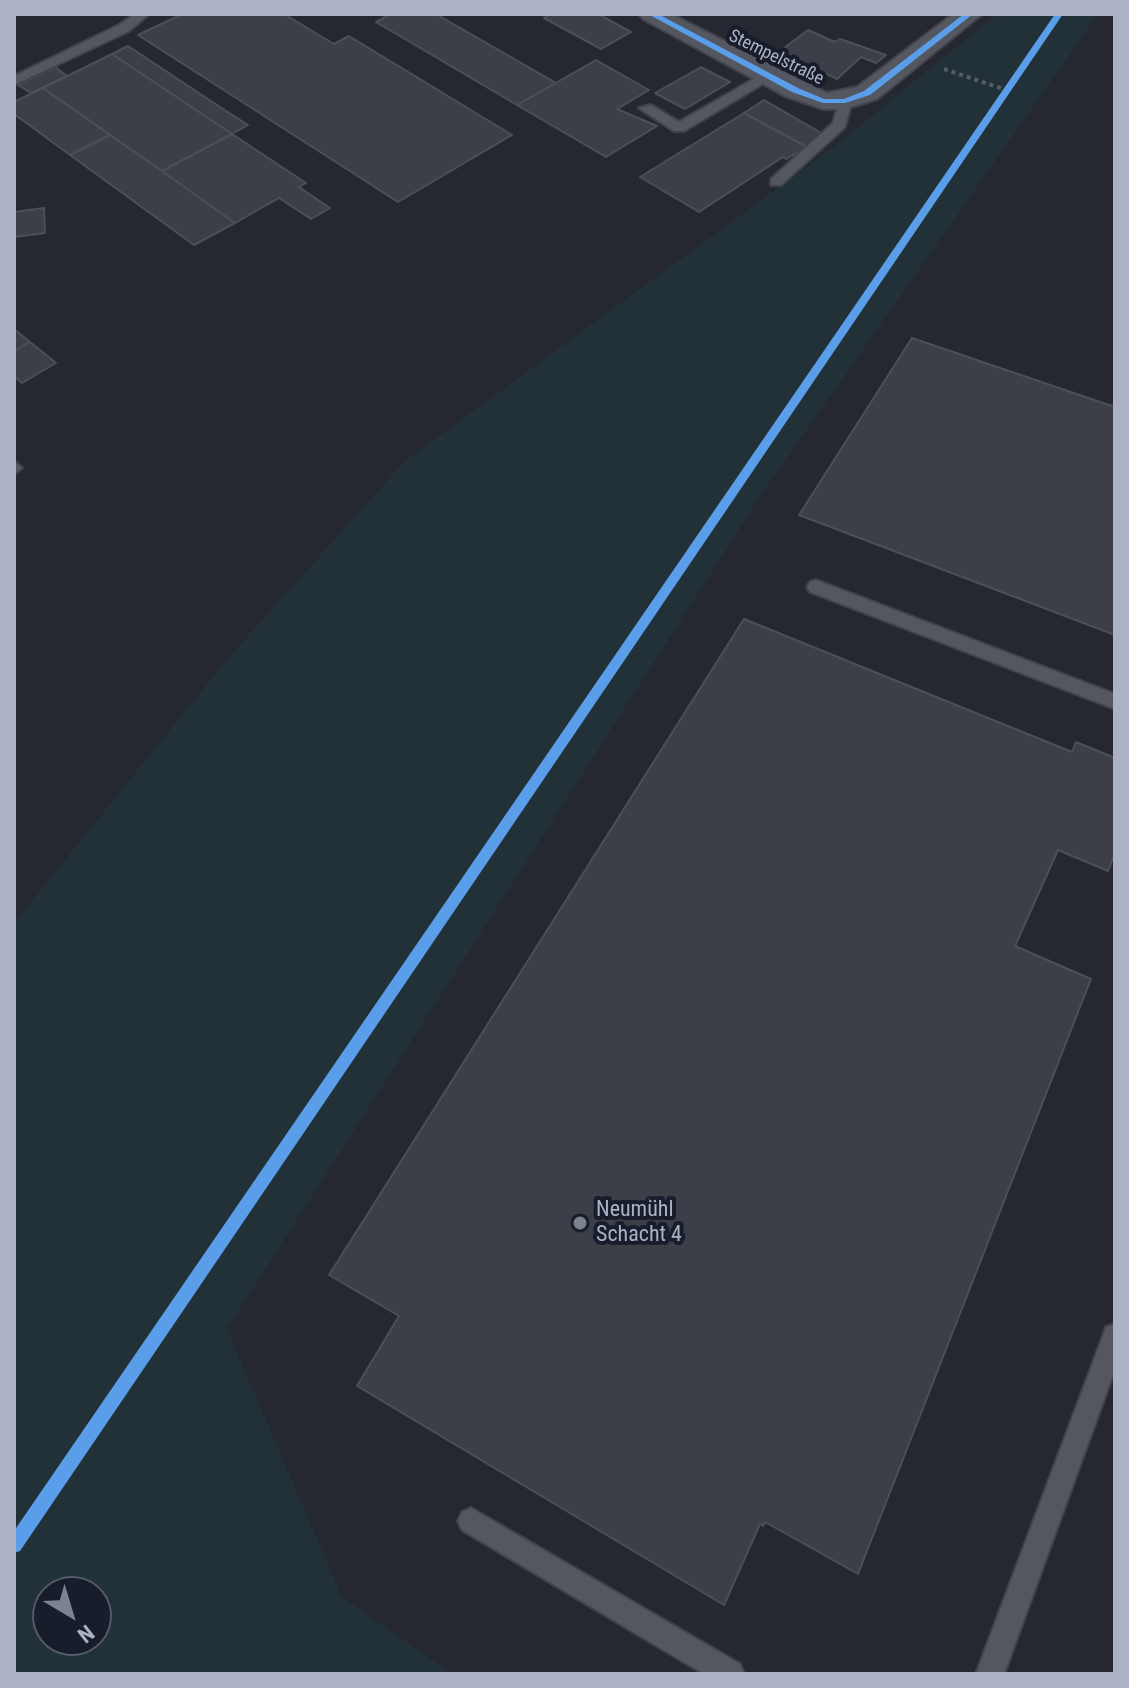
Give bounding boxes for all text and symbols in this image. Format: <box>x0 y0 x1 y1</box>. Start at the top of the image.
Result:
street label: Stempelstraße <box>725 26 827 90</box>
place label: Neumühl Schacht 4 <box>596 1197 682 1248</box>
marker: Neumühl Schacht 4 <box>571 1214 589 1232</box>
north arrow <box>32 1576 112 1656</box>
text: N <box>73 1620 99 1648</box>

